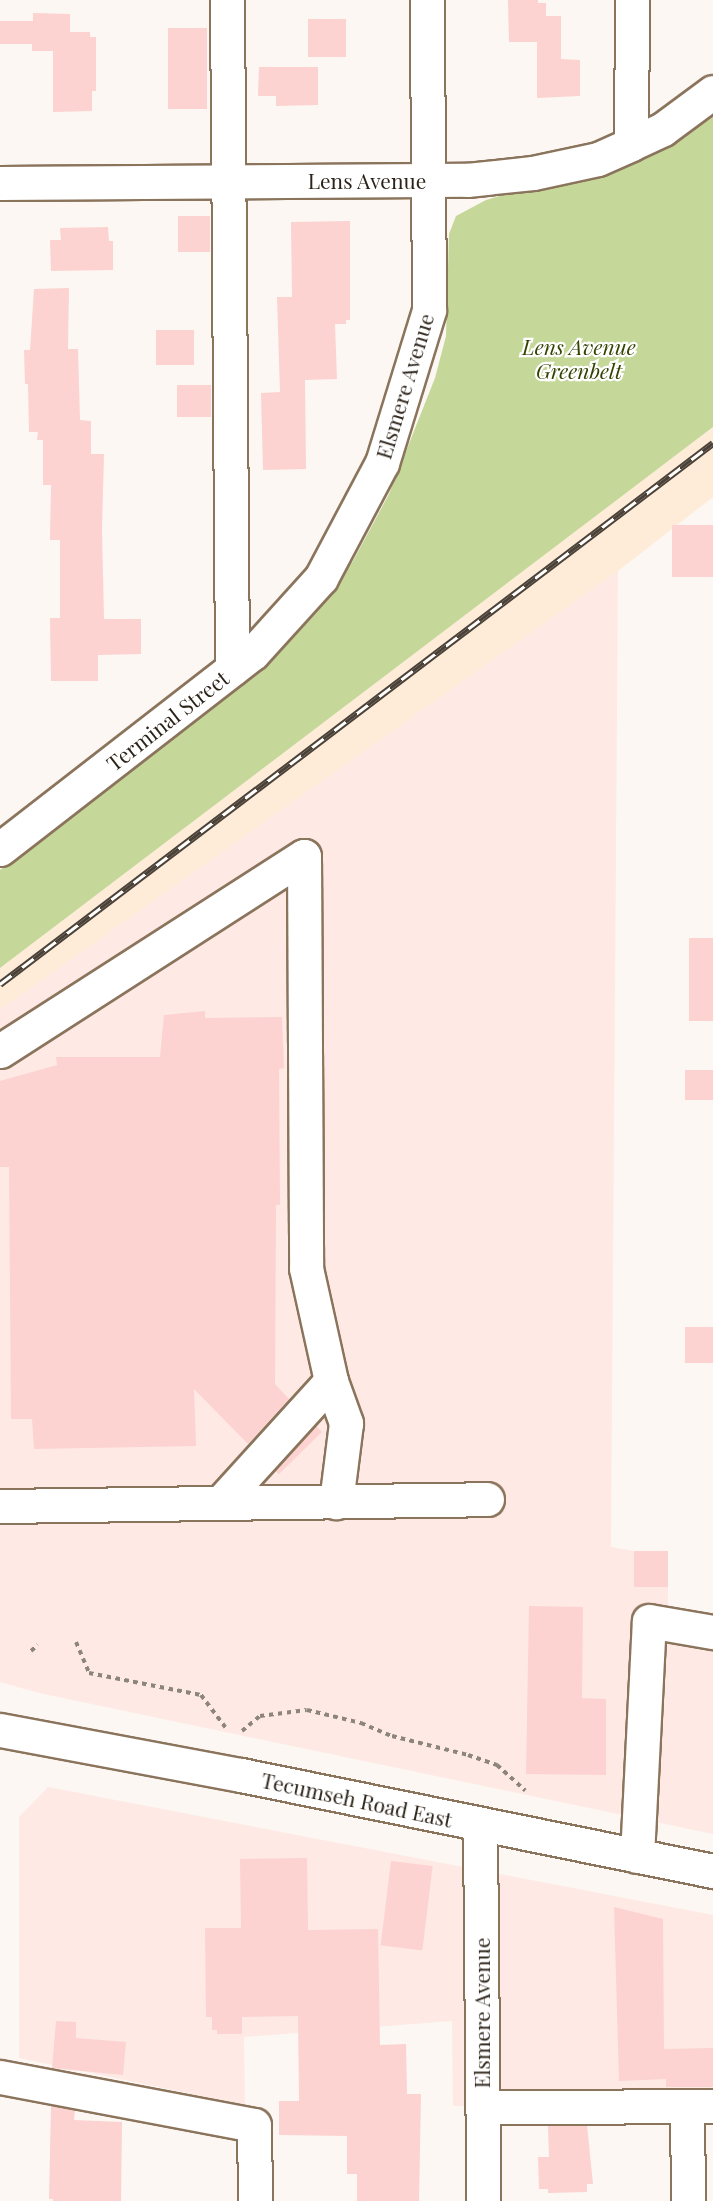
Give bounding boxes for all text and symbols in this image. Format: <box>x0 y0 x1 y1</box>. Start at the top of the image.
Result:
street label: Lens Avenue <box>307 167 427 193</box>
street label: Elsmere Avenue <box>370 310 438 462</box>
park label: Lens Avenue Greenbelt <box>522 333 636 383</box>
street label: Terminal Street <box>101 665 233 775</box>
street label: Tecumseh Road East <box>259 1766 455 1832</box>
street label: Elsmere Avenue <box>468 1937 494 2089</box>

